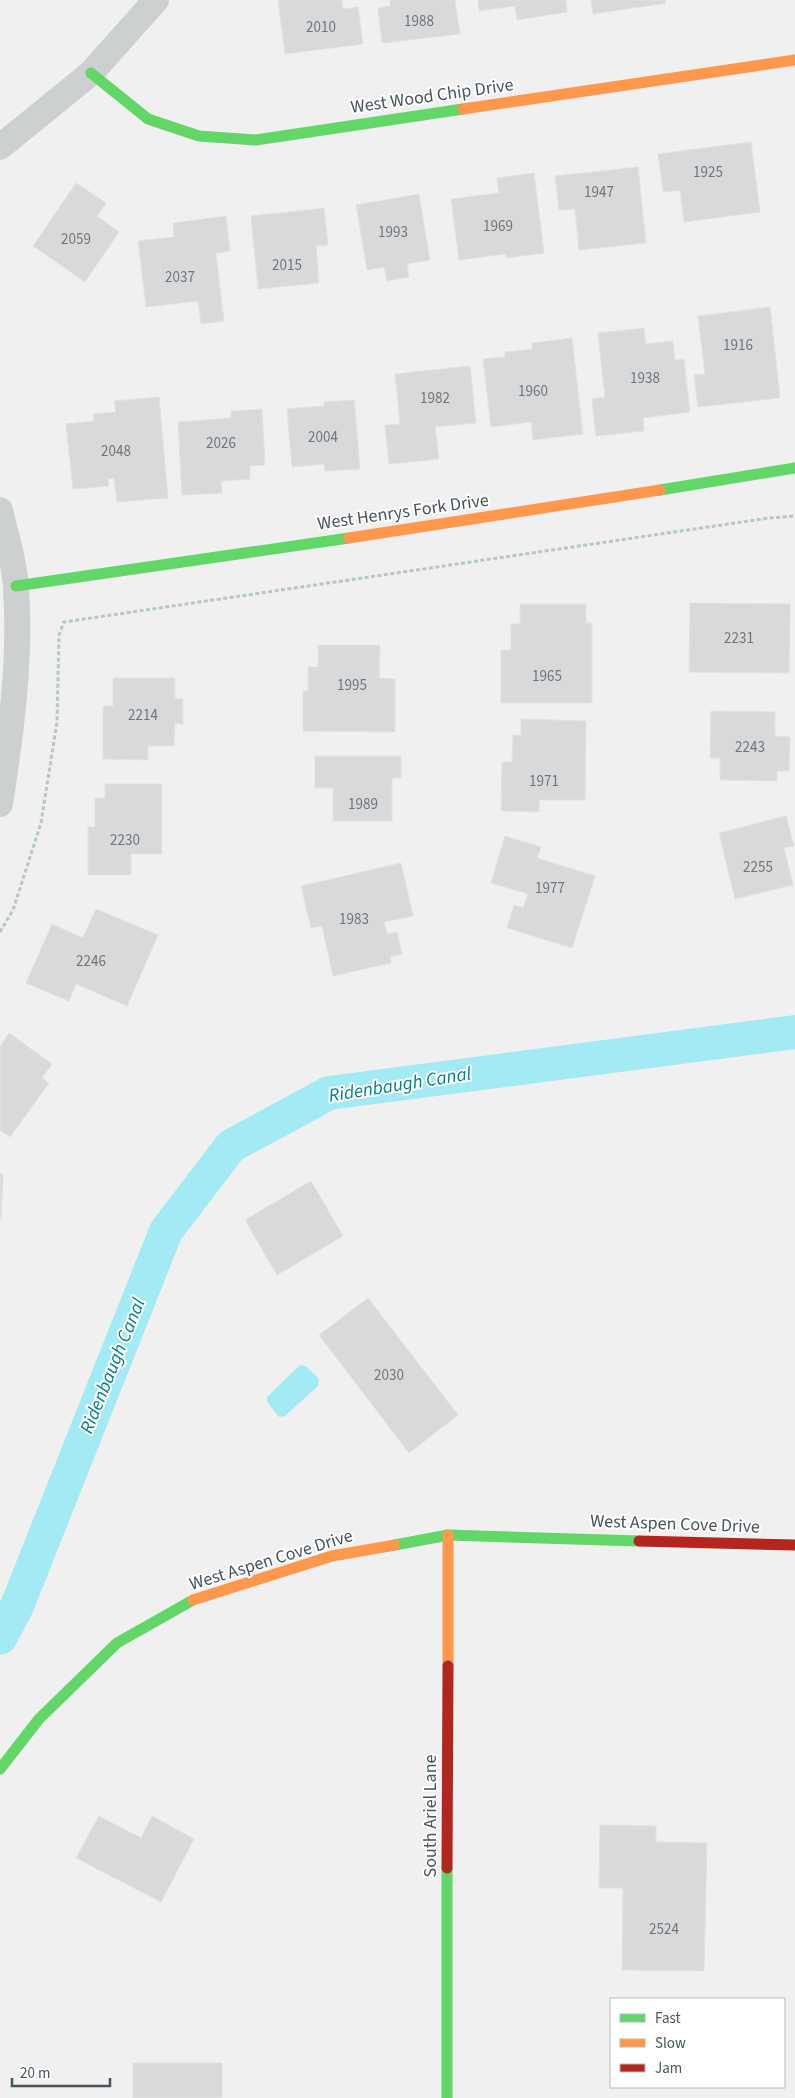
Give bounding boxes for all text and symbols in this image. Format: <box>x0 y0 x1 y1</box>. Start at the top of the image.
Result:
house number: 1988 <box>404 11 434 32</box>
house number: 2010 <box>306 17 336 38</box>
street label: West Wood Chip Drive <box>349 72 515 120</box>
house number: 1925 <box>693 162 723 183</box>
house number: 1947 <box>584 182 614 203</box>
house number: 1969 <box>483 216 513 237</box>
house number: 1993 <box>378 222 408 243</box>
house number: 2059 <box>61 229 91 250</box>
house number: 2015 <box>272 255 302 276</box>
house number: 2037 <box>165 267 195 288</box>
house number: 1916 <box>723 335 753 356</box>
house number: 1938 <box>630 368 660 389</box>
house number: 1960 <box>518 381 548 402</box>
house number: 1982 <box>420 388 450 409</box>
house number: 2004 <box>308 427 338 448</box>
house number: 2026 <box>206 433 236 454</box>
house number: 2048 <box>101 441 131 462</box>
street label: West Henrys Fork Drive <box>316 488 490 536</box>
house number: 2231 <box>724 628 754 649</box>
house number: 1965 <box>532 666 562 687</box>
house number: 1995 <box>337 675 367 696</box>
house number: 2214 <box>128 705 158 726</box>
house number: 2243 <box>735 737 765 758</box>
house number: 1971 <box>529 771 559 792</box>
house number: 1989 <box>348 794 378 815</box>
house number: 2230 <box>110 830 140 851</box>
house number: 2255 <box>743 857 773 878</box>
house number: 1977 <box>535 878 565 899</box>
house number: 1983 <box>339 909 369 930</box>
house number: 2246 <box>76 951 106 972</box>
water label: Ridenbaugh Canal <box>327 1060 473 1110</box>
water label: Ridenbaugh Canal <box>74 1294 153 1438</box>
house number: 2030 <box>374 1365 404 1386</box>
street label: West Aspen Cove Drive <box>590 1509 760 1539</box>
street label: West Aspen Cove Drive <box>186 1523 356 1597</box>
street label: South Ariel Lane <box>418 1755 443 1877</box>
house number: 2524 <box>649 1919 679 1940</box>
legend <box>610 1998 785 2088</box>
text: Fast <box>655 2008 681 2029</box>
text: Slow <box>655 2033 686 2054</box>
scale bar <box>12 2056 110 2088</box>
text: Jam <box>655 2058 682 2079</box>
text: 20 m <box>20 2063 50 2084</box>

